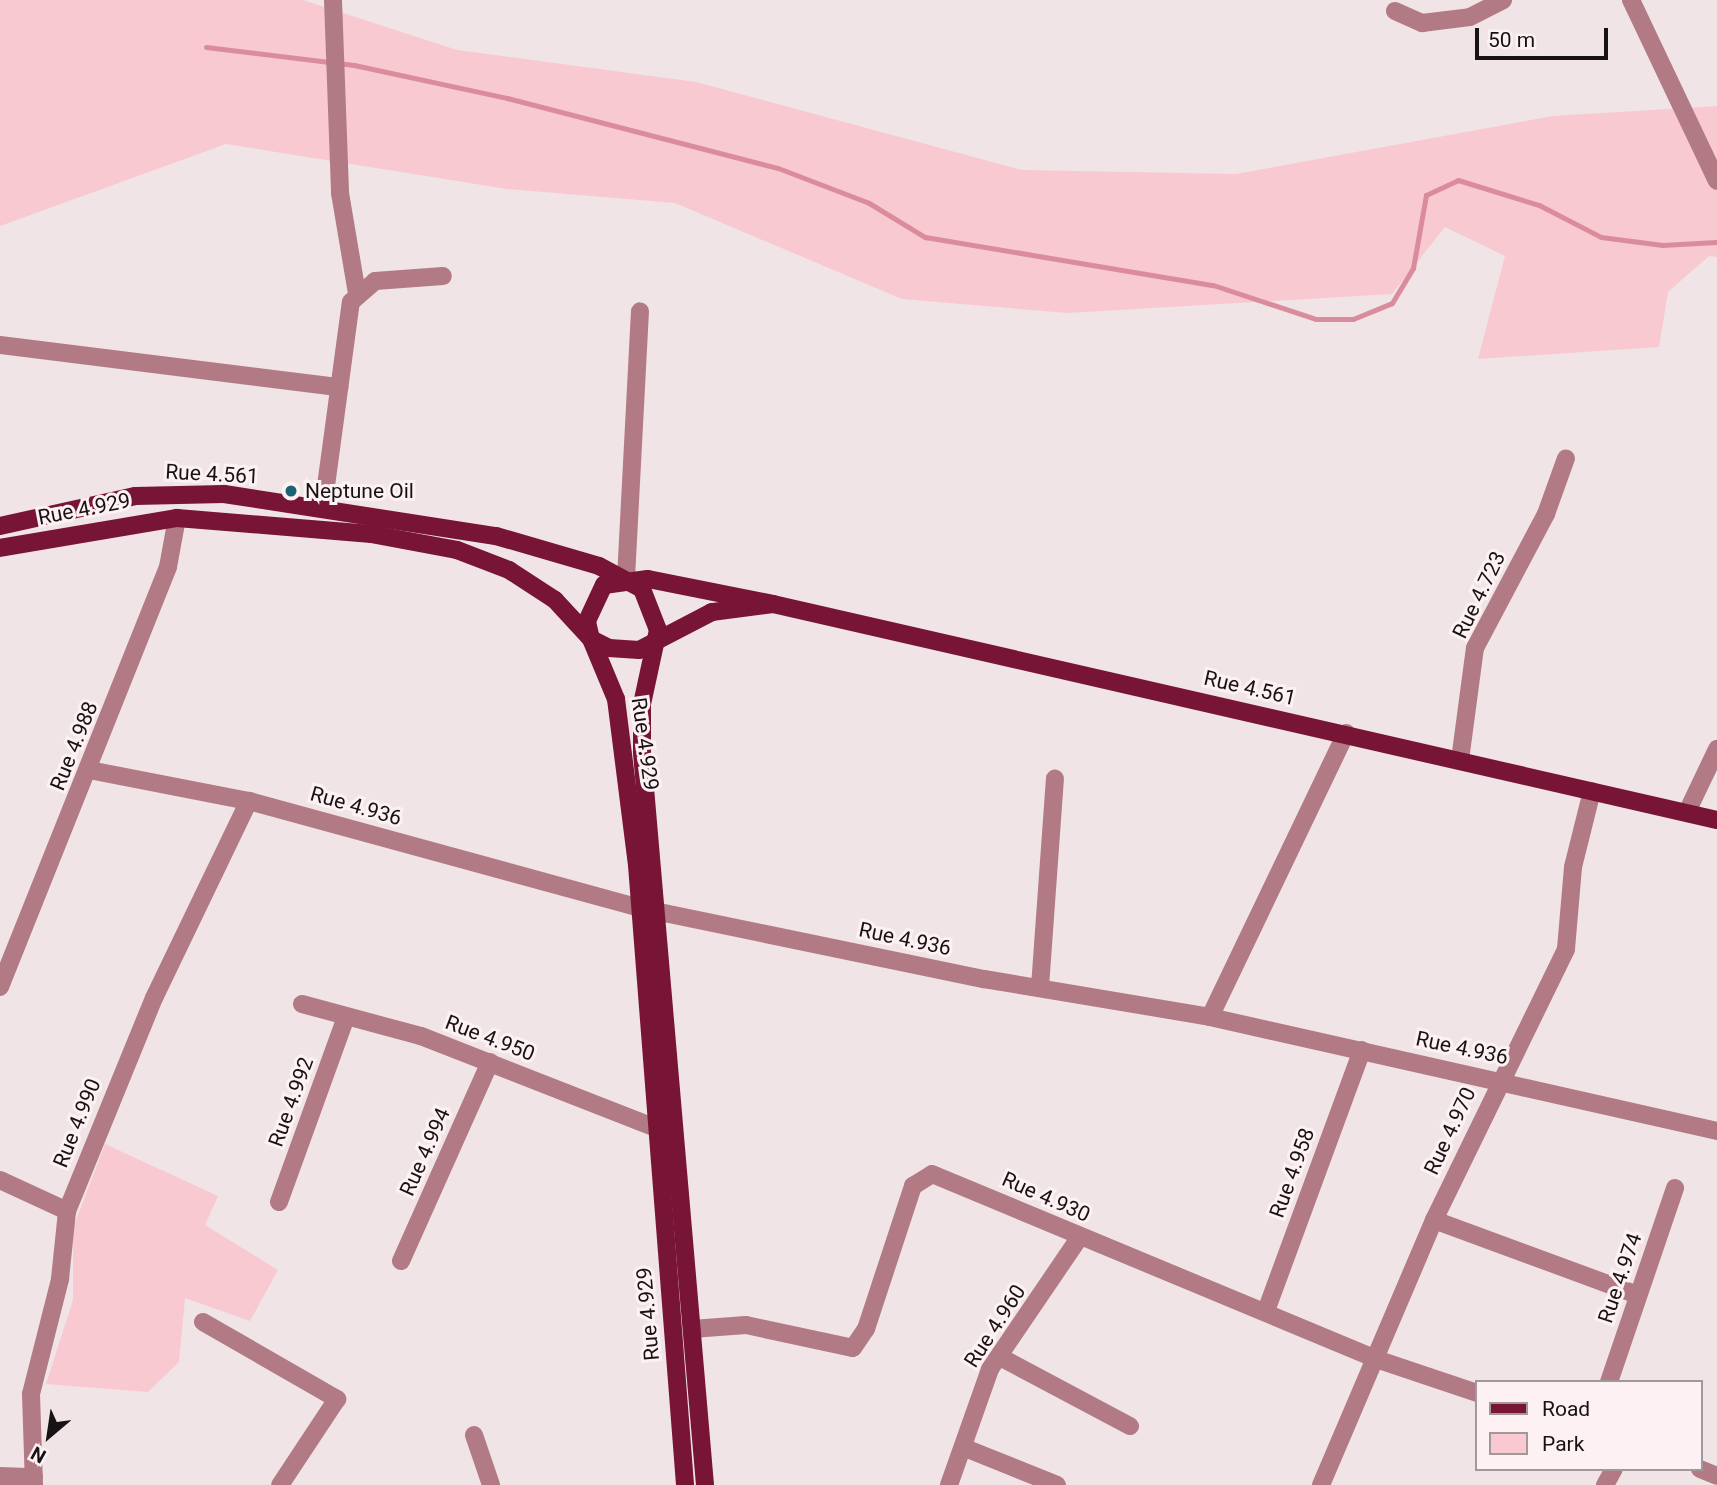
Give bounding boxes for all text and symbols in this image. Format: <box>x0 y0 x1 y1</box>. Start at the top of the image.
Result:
scale bar <box>1479 14 1612 58</box>
text: 50 m <box>1488 28 1535 52</box>
street label: Rue 4.561 <box>165 459 259 489</box>
place label: Neptune Oil <box>305 478 414 504</box>
marker: Neptune Oil <box>283 483 299 499</box>
street label: Rue 4.929 <box>36 488 132 530</box>
street label: Rue 4.723 <box>1447 547 1511 643</box>
street label: Rue 4.561 <box>1202 665 1298 711</box>
street label: Rue 4.929 <box>626 696 664 792</box>
street label: Rue 4.988 <box>45 698 103 794</box>
street label: Rue 4.936 <box>308 781 404 831</box>
street label: Rue 4.936 <box>857 917 953 961</box>
street label: Rue 4.950 <box>442 1009 538 1067</box>
street label: Rue 4.936 <box>1414 1026 1510 1070</box>
street label: Rue 4.992 <box>263 1054 319 1150</box>
street label: Rue 4.990 <box>48 1075 106 1171</box>
street label: Rue 4.970 <box>1419 1083 1481 1179</box>
street label: Rue 4.994 <box>394 1104 456 1200</box>
street label: Rue 4.958 <box>1264 1125 1320 1221</box>
street label: Rue 4.930 <box>998 1166 1094 1228</box>
street label: Rue 4.974 <box>1593 1230 1647 1326</box>
street label: Rue 4.929 <box>631 1266 665 1362</box>
street label: Rue 4.960 <box>959 1280 1031 1372</box>
legend <box>1476 1380 1703 1471</box>
text: Road <box>1542 1397 1590 1421</box>
north arrow <box>14 1401 84 1471</box>
text: Park <box>1542 1432 1584 1456</box>
text: N <box>27 1441 50 1468</box>

